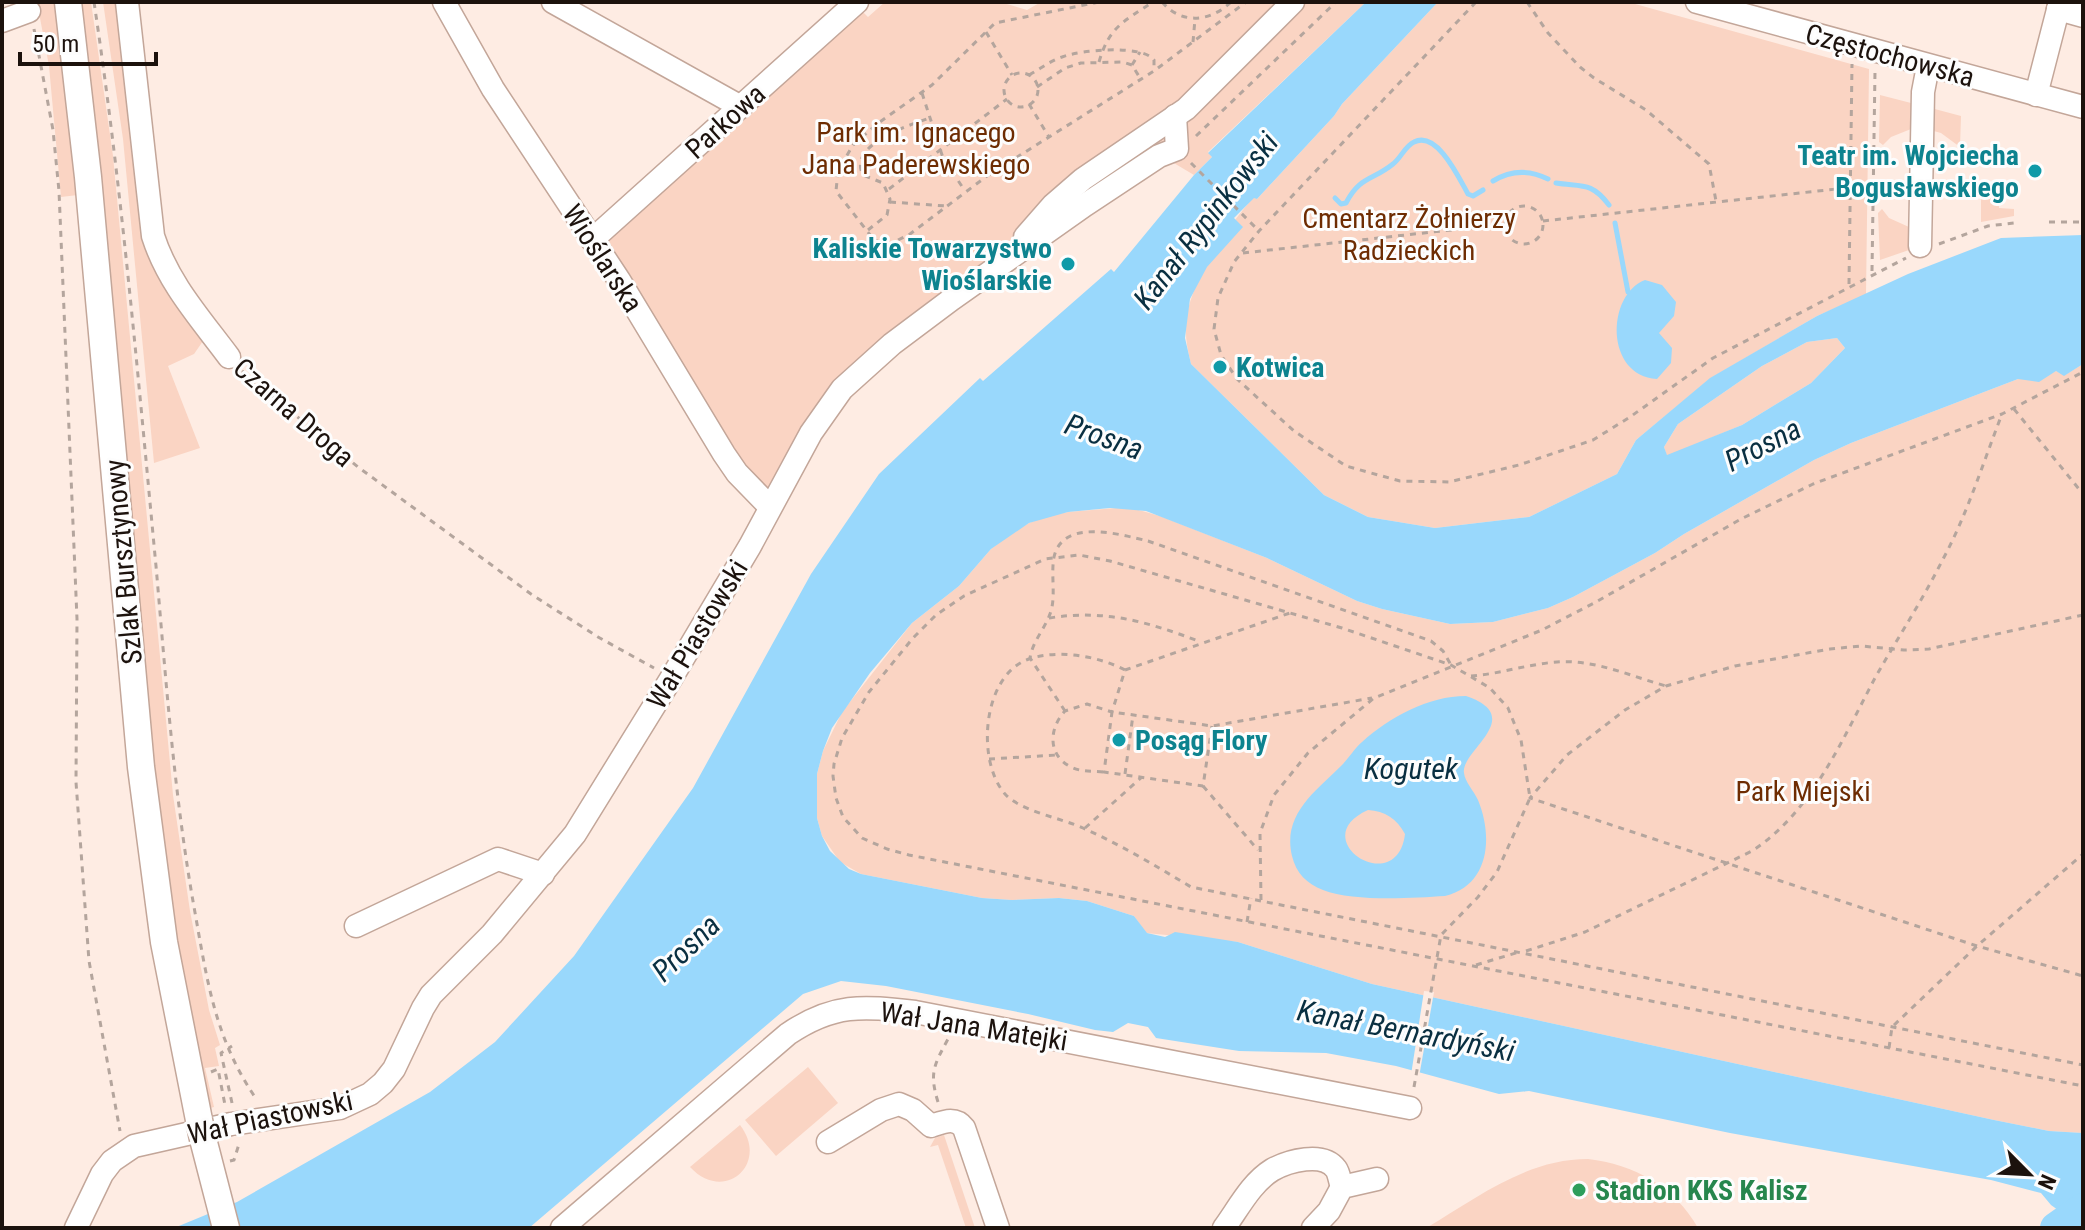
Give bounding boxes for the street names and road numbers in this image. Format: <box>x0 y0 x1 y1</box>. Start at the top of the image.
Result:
street label: Częstochowska <box>1802 17 1978 94</box>
street label: Parkowa <box>679 77 772 166</box>
street label: Wioślarska <box>556 198 650 318</box>
street label: Czarna Droga <box>227 351 361 474</box>
street label: Szlak Bursztynowy <box>98 458 149 666</box>
street label: Wał Piastowski <box>640 554 755 715</box>
street label: Wał Jana Matejki <box>878 995 1070 1058</box>
street label: Wał Piastowski <box>185 1084 356 1151</box>

